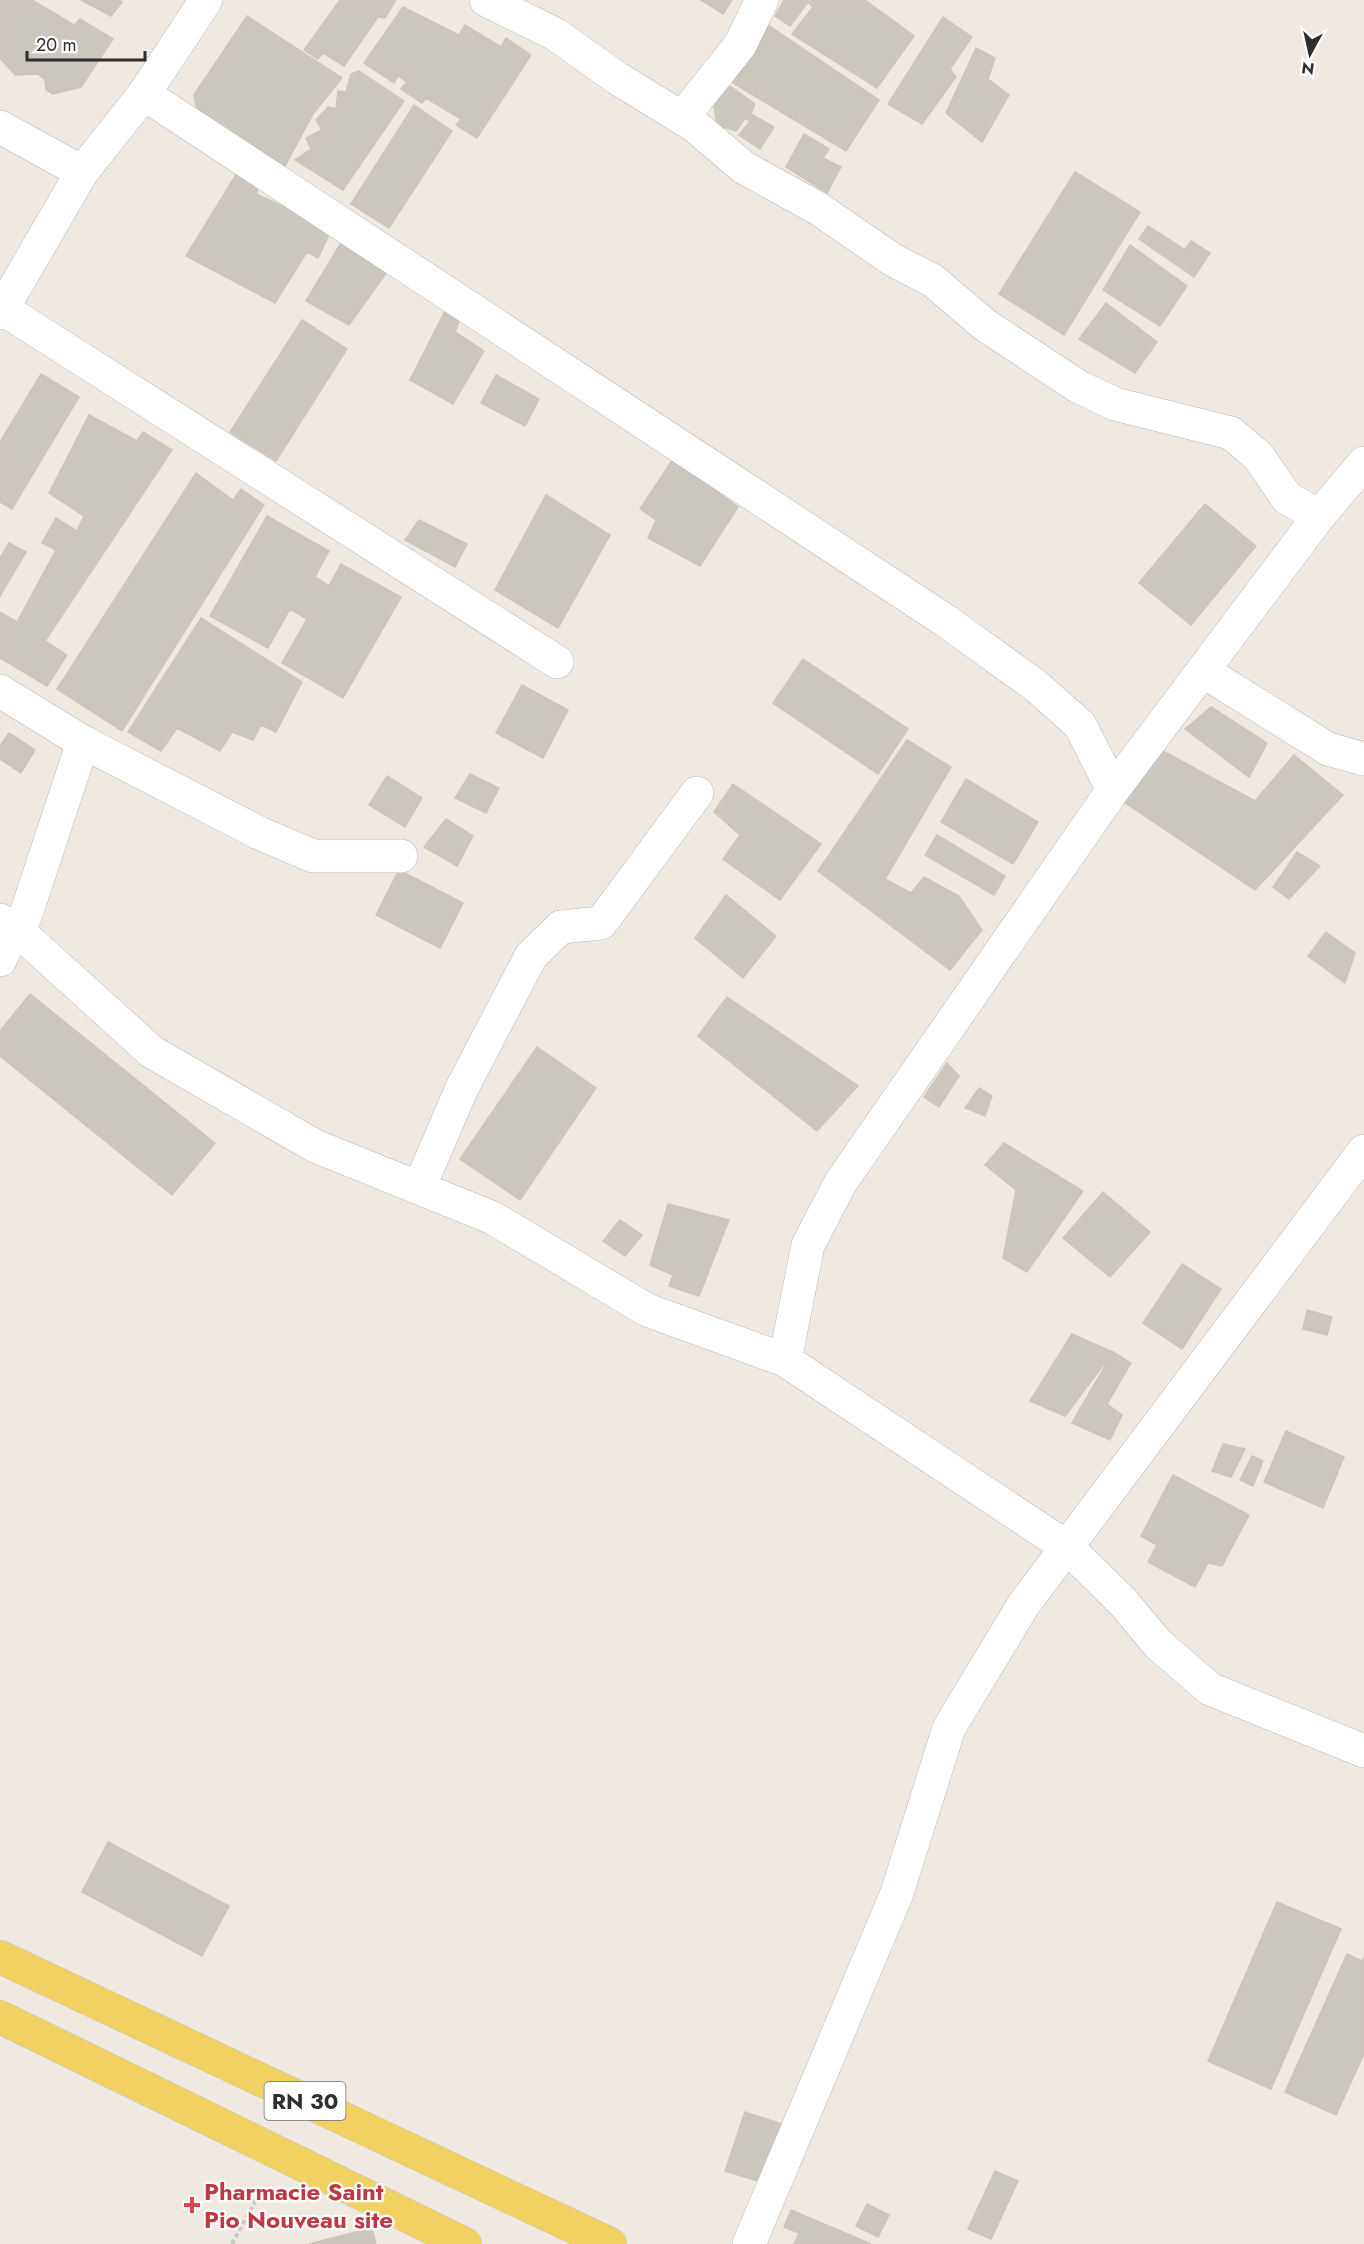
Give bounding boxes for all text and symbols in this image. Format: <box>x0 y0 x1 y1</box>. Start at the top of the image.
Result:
scale bar <box>27 24 146 62</box>
north arrow <box>1280 24 1340 84</box>
text: 20 m <box>36 32 76 58</box>
text: N <box>1300 56 1316 81</box>
road number: RN 30 <box>264 2082 346 2120</box>
place label: Pharmacie Saint Pio Nouveau site <box>204 2174 393 2237</box>
marker: Pharmacie Saint Pio Nouveau site <box>185 2198 199 2212</box>

